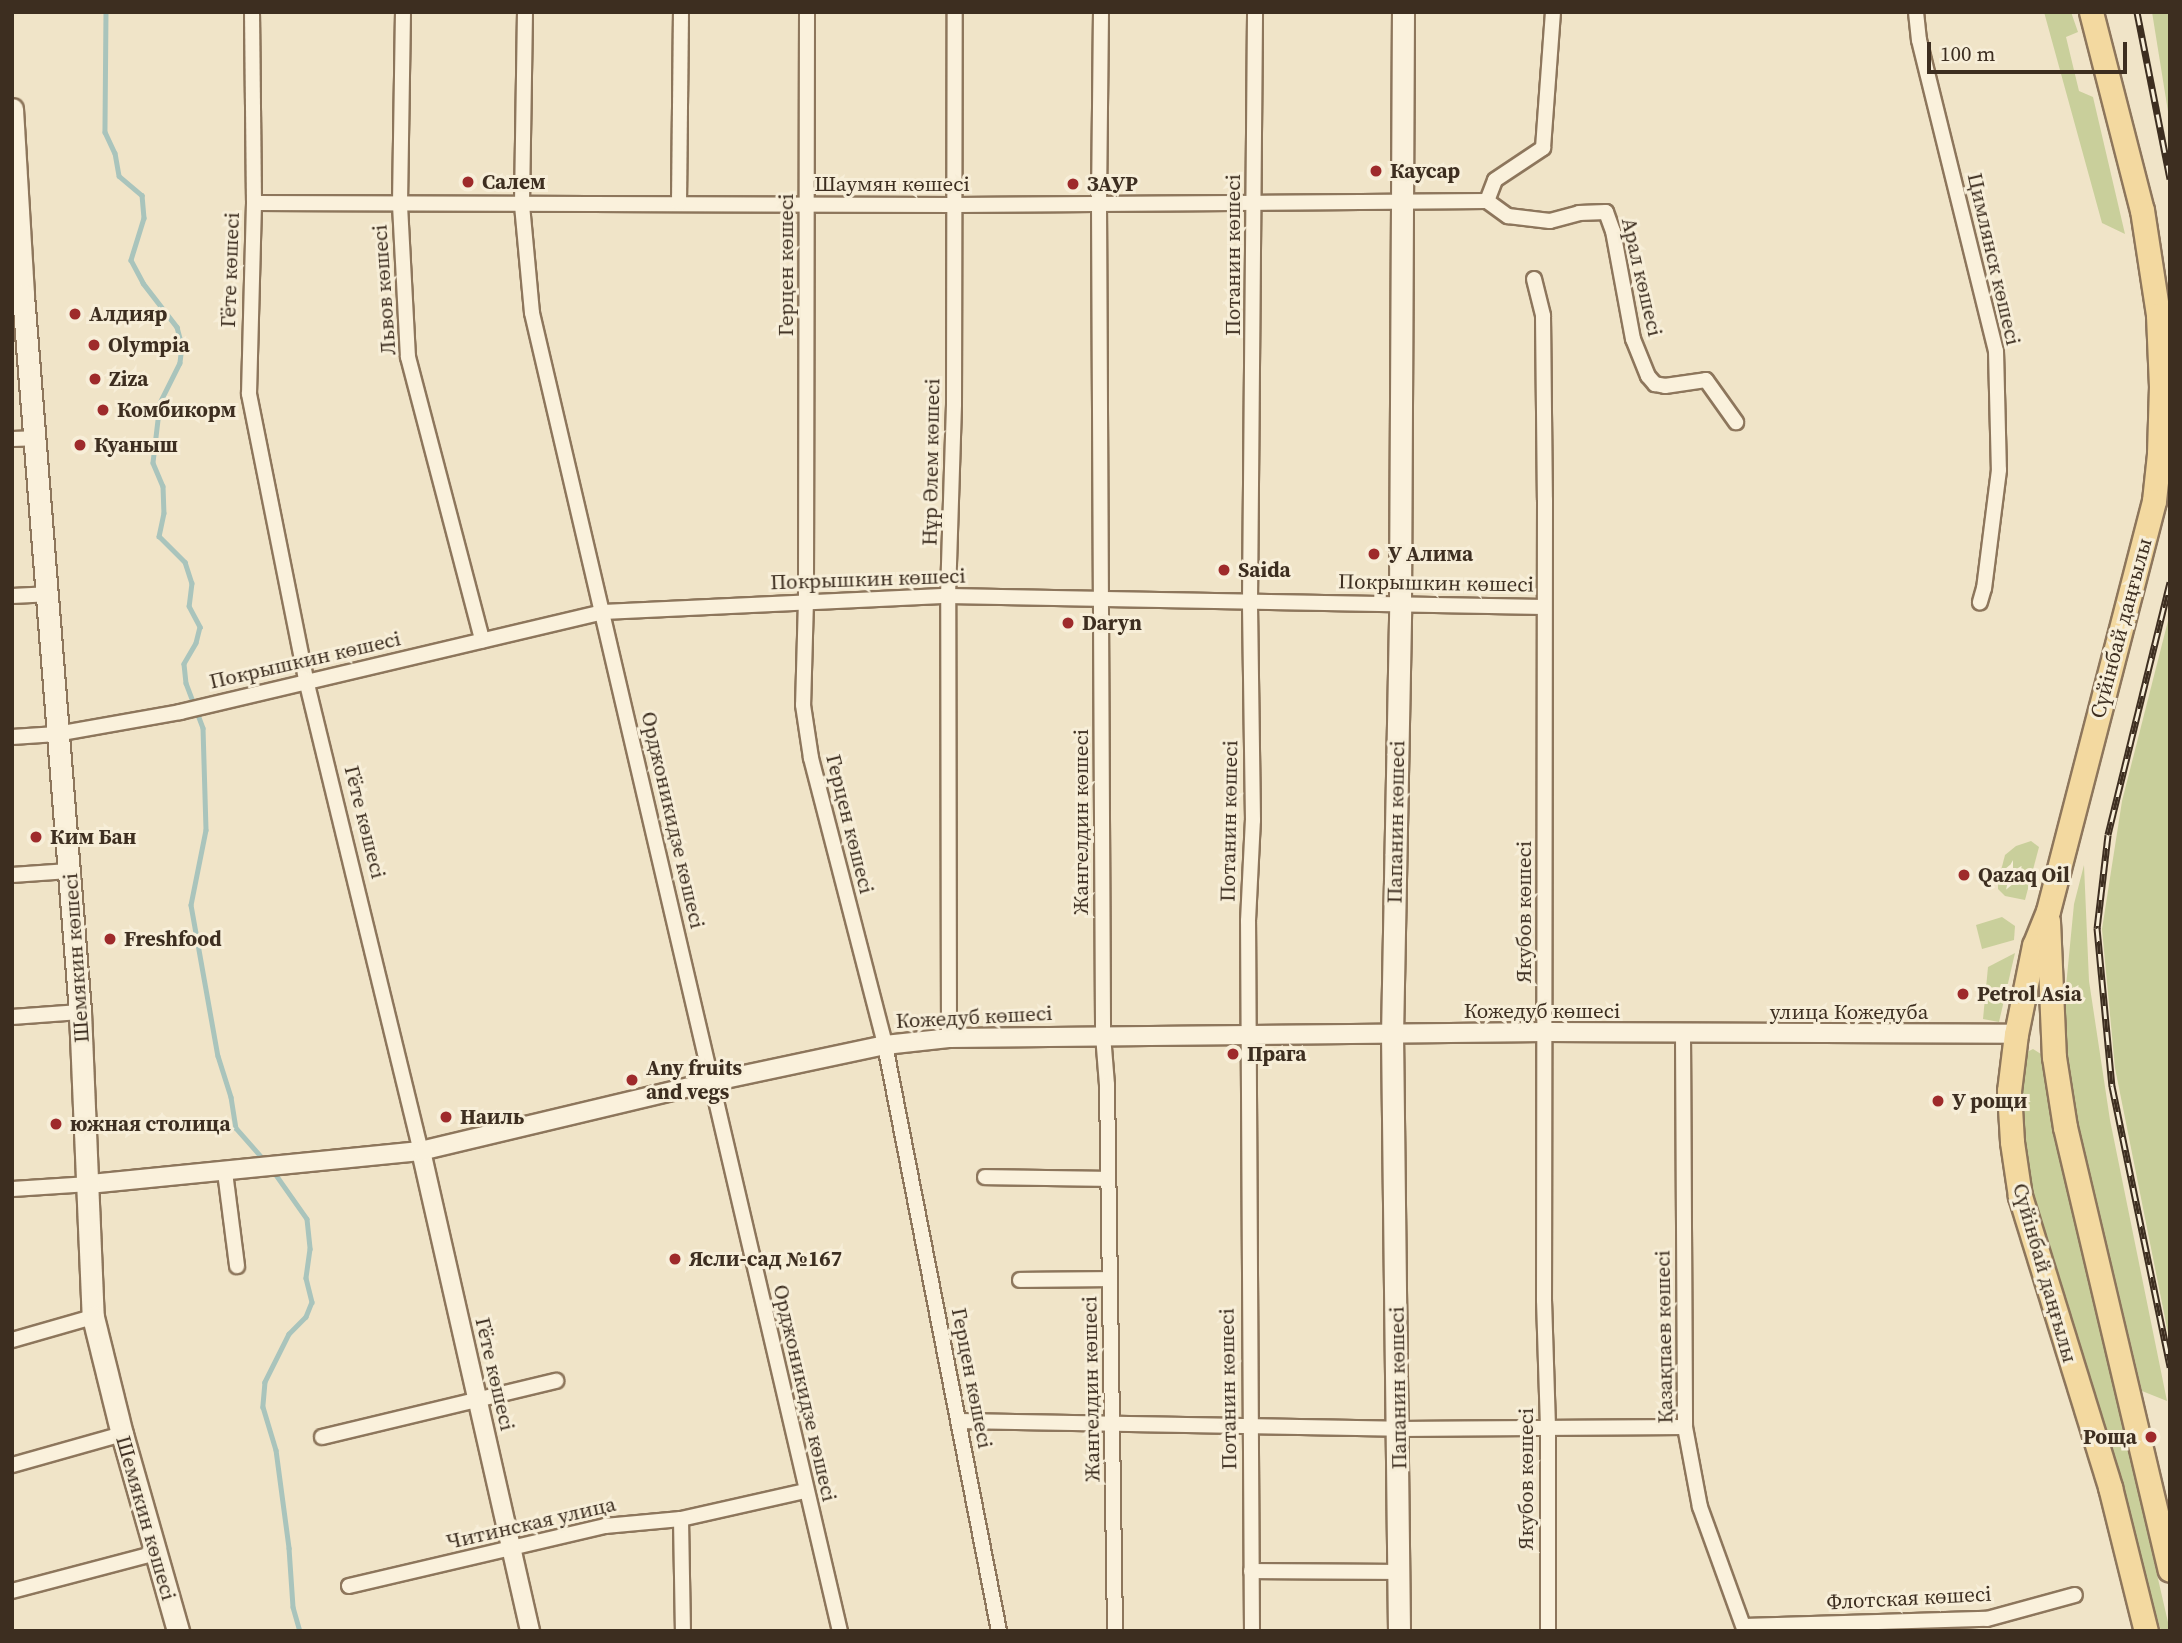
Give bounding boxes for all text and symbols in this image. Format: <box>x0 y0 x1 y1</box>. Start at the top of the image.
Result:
scale bar <box>1930 28 2130 72</box>
text: 100 m <box>1940 39 1995 68</box>
place label: Каусар <box>1390 158 1460 184</box>
marker: Каусар <box>1368 163 1384 179</box>
place label: Салем <box>482 169 545 195</box>
street label: Цимлянск көшесі <box>1962 170 2026 348</box>
street label: Шаумян көшесі <box>814 171 970 197</box>
place label: ЗАУР <box>1087 171 1138 197</box>
marker: Салем <box>460 174 476 190</box>
street label: Потанин көшесі <box>1220 174 1246 336</box>
marker: ЗАУР <box>1065 176 1081 192</box>
street label: Герцен көшесі <box>773 194 799 336</box>
street label: Гёте көшесі <box>215 212 245 328</box>
street label: Арал көшесі <box>1616 215 1668 339</box>
street label: Львов көшесі <box>367 224 401 356</box>
place label: Алдияр <box>89 301 167 327</box>
marker: Алдияр <box>67 306 83 322</box>
place label: Olympia <box>108 332 190 358</box>
marker: Olympia <box>86 337 102 353</box>
place label: Ziza <box>109 366 148 392</box>
marker: Ziza <box>87 371 103 387</box>
street label: Нұр Әлем көшесі <box>917 378 945 546</box>
place label: Комбикорм <box>117 397 236 423</box>
marker: Комбикорм <box>95 402 111 418</box>
place label: Куаныш <box>94 432 178 458</box>
marker: Куаныш <box>72 437 88 453</box>
street label: Сүйінбай даңғылы <box>2085 535 2157 721</box>
place label: У Алима <box>1388 541 1474 567</box>
marker: У Алима <box>1366 546 1382 562</box>
place label: Saida <box>1238 557 1291 583</box>
marker: Saida <box>1216 562 1232 578</box>
street label: Покрышкин көшесі <box>770 563 966 595</box>
street label: Покрышкин көшесі <box>1338 569 1534 597</box>
place label: Daryn <box>1082 610 1142 636</box>
marker: Daryn <box>1060 615 1076 631</box>
street label: Покрышкин көшесі <box>207 626 403 694</box>
street label: Орджоникидзе көшесі <box>636 709 710 931</box>
street label: Жангелдин көшесі <box>1068 729 1094 915</box>
street label: Потанин көшесі <box>1215 740 1243 902</box>
street label: Папанин көшесі <box>1382 740 1410 904</box>
street label: Герцен көшесі <box>821 752 879 896</box>
street label: Гёте көшесі <box>339 763 391 881</box>
place label: Ким Бан <box>50 824 136 850</box>
marker: Ким Бан <box>28 829 44 845</box>
street label: Якубов көшесі <box>1511 841 1537 983</box>
place label: Qazaq Oil <box>1978 862 2070 888</box>
marker: Qazaq Oil <box>1956 867 1972 883</box>
street label: Шемякин көшесі <box>58 872 94 1044</box>
place label: Freshfood <box>124 926 222 952</box>
marker: Freshfood <box>102 931 118 947</box>
place label: Petrol Asia <box>1977 981 2082 1007</box>
marker: Petrol Asia <box>1955 986 1971 1002</box>
street label: Кожедуб көшесі <box>1464 998 1620 1024</box>
street label: улица Кожедуба <box>1770 999 1928 1025</box>
street label: Кожедуб көшесі <box>895 1000 1053 1034</box>
place label: Прага <box>1247 1041 1307 1067</box>
marker: Прага <box>1225 1046 1241 1062</box>
place label: Any fruits and vegs <box>646 1055 742 1105</box>
marker: Any fruits and vegs <box>624 1072 640 1088</box>
place label: У рощи <box>1952 1088 2028 1114</box>
marker: У рощи <box>1930 1093 1946 1109</box>
place label: Наиль <box>460 1104 524 1130</box>
marker: Наиль <box>438 1109 454 1125</box>
place label: южная столица <box>70 1111 231 1137</box>
marker: южная столица <box>48 1116 64 1132</box>
street label: Сүйінбай даңғылы <box>2007 1180 2083 1366</box>
place label: Ясли-сад №167 <box>689 1246 842 1272</box>
street label: Қазақпаев көшесі <box>1650 1250 1678 1424</box>
marker: Ясли-сад №167 <box>667 1251 683 1267</box>
street label: Орджоникидзе көшесі <box>768 1282 842 1504</box>
street label: Жангелдин көшесі <box>1077 1296 1105 1482</box>
street label: Герцен көшесі <box>946 1306 998 1450</box>
street label: Папанин көшесі <box>1384 1306 1412 1470</box>
street label: Потанин көшесі <box>1214 1308 1242 1470</box>
street label: Гёте көшесі <box>470 1315 520 1433</box>
street label: Якубов көшесі <box>1513 1408 1539 1550</box>
place label: Роща <box>2083 1424 2137 1450</box>
marker: Роща <box>2143 1429 2159 1445</box>
street label: Шемякин көшесі <box>110 1433 182 1603</box>
street label: Читинская улица <box>444 1491 618 1555</box>
street label: Флотская көшесі <box>1826 1581 1992 1615</box>

